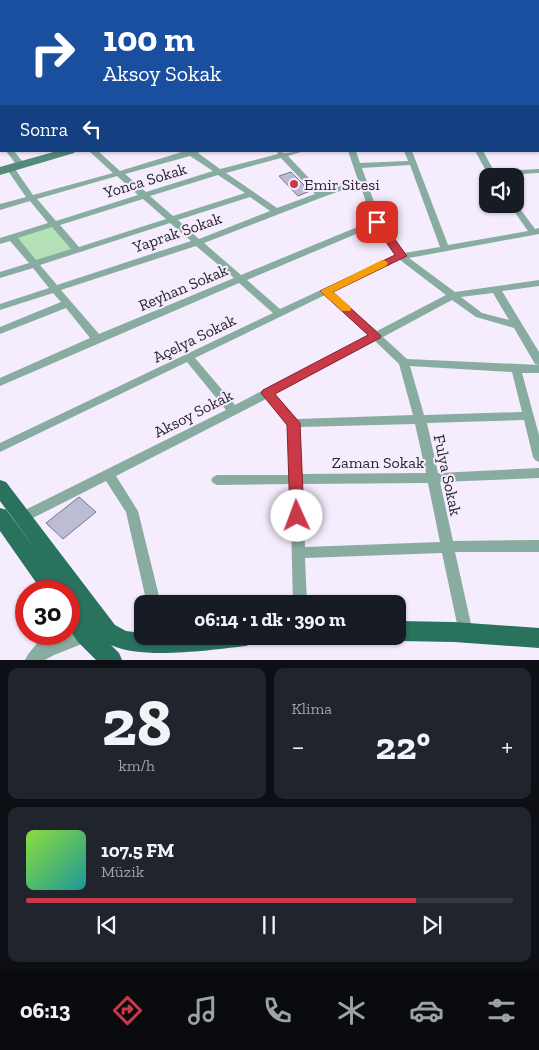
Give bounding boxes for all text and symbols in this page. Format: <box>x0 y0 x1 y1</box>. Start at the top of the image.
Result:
text: 100 m <box>103 18 195 60</box>
icon: right <box>20 20 85 85</box>
text: Aksoy Sokak <box>103 60 222 87</box>
icon: left <box>78 115 106 143</box>
text: Sonra <box>20 118 68 141</box>
street label: Yonca Sokak <box>100 159 190 202</box>
map controls <box>479 168 524 213</box>
button: sound <box>479 168 524 213</box>
place label: Emir Sitesi <box>304 175 380 194</box>
marker: Emir Sitesi <box>288 178 300 190</box>
pin <box>356 201 398 243</box>
street label: Yaprak Sokak <box>129 208 225 257</box>
icon: arrive <box>363 208 391 236</box>
street label: Reyhan Sokak <box>136 260 231 315</box>
street label: Açelya Sokak <box>150 310 239 367</box>
street label: Aksoy Sokak <box>151 385 237 441</box>
street label: Fulya Sokak <box>430 433 466 518</box>
street label: Zaman Sokak <box>332 453 425 472</box>
position arrow <box>270 489 322 541</box>
speed limit sign: 30 <box>15 580 80 645</box>
text: 06:14 · 1 dk · 390 m <box>194 608 346 631</box>
text: 28 <box>102 684 172 762</box>
text: Klima <box>292 699 332 718</box>
text: 22° <box>376 723 430 769</box>
text: − <box>292 730 305 763</box>
text: + <box>501 730 513 763</box>
text: km/h <box>118 756 155 775</box>
text: 107.5 FM <box>101 839 174 862</box>
text: Müzik <box>101 862 144 881</box>
icon: previous <box>93 911 121 939</box>
icon: pause <box>255 911 283 939</box>
icon: next <box>418 911 446 939</box>
icon: directions <box>110 993 145 1028</box>
icon: music <box>185 993 220 1028</box>
icon: phone <box>260 993 295 1028</box>
icon: climate <box>334 993 369 1028</box>
icon: car <box>409 993 444 1028</box>
icon: filters <box>484 993 519 1028</box>
text: 06:13 <box>20 997 70 1024</box>

